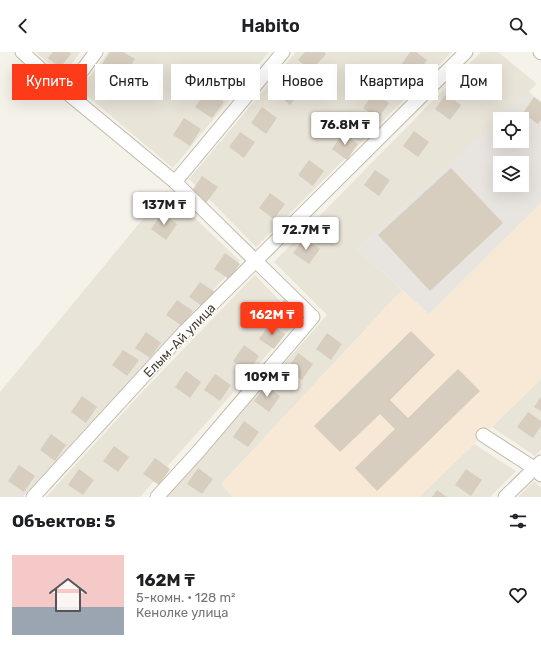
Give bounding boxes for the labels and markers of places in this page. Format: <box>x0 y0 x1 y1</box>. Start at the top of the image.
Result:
pin: 76.8M ₸ <box>308 112 382 146</box>
pin: 137M ₸ <box>131 192 197 226</box>
pin: 72.7M ₸ <box>269 217 343 251</box>
pin: 162M ₸ <box>239 302 305 336</box>
pin: 109M ₸ <box>234 364 300 398</box>

